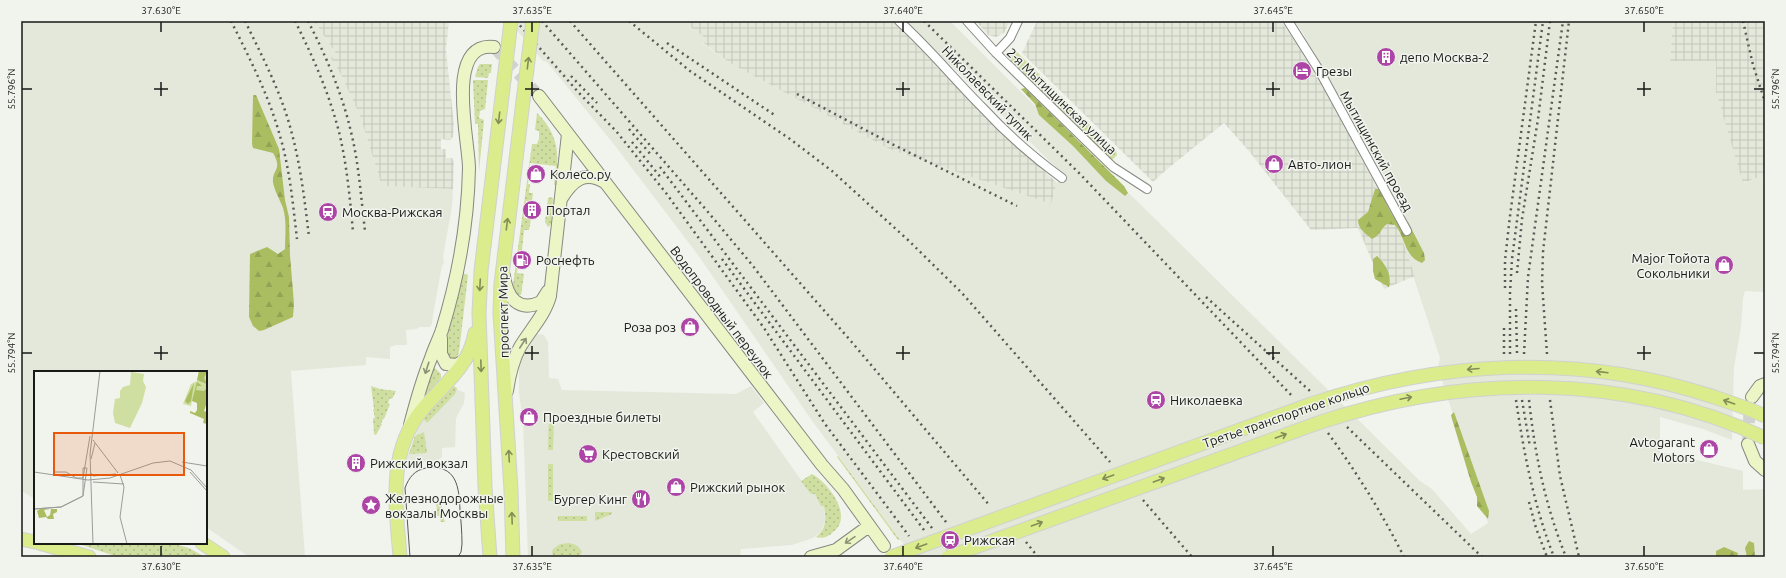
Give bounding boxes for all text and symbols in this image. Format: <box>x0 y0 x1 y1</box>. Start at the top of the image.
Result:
text: 37.630°E <box>141 5 181 16</box>
text: 37.635°E <box>512 5 552 16</box>
text: 37.640°E <box>883 5 923 16</box>
text: 37.645°E <box>1253 5 1293 16</box>
text: 37.650°E <box>1624 5 1664 16</box>
street label: Николаевский тупик <box>940 43 1037 143</box>
street label: 2-я Мытищинская улица <box>1004 45 1120 157</box>
building icon: депо Москва-2 <box>1375 46 1397 68</box>
place label: депо Москва-2 <box>1400 50 1489 64</box>
one-way arrow <box>524 56 532 69</box>
hotel icon: Грезы <box>1291 60 1313 82</box>
place label: Грезы <box>1316 64 1352 78</box>
text: 55.796°N <box>6 68 17 110</box>
text: 55.796°N <box>1770 68 1781 110</box>
street label: Мытищинский проезд <box>1338 88 1416 214</box>
one-way arrow <box>495 111 503 124</box>
shop icon: Авто-лион <box>1263 153 1285 175</box>
place label: Авто-лион <box>1288 157 1351 171</box>
shop icon: Колесо.ру <box>525 163 547 185</box>
place label: Колесо.ру <box>550 167 611 181</box>
building icon: Портал <box>521 199 543 221</box>
station icon: Москва-Рижская <box>317 201 339 223</box>
place label: Портал <box>546 203 590 217</box>
place label: Москва-Рижская <box>342 205 443 219</box>
one-way arrow <box>503 218 511 231</box>
street label: Водопроводный переулок <box>668 243 776 381</box>
fuel station icon: Роснефть <box>511 249 533 271</box>
place label: Major Тойота Сокольники <box>1631 251 1710 280</box>
place label: Роснефть <box>536 253 595 267</box>
shop icon: Major Тойота Сокольники <box>1713 254 1735 276</box>
street label: проспект Мира <box>495 266 511 358</box>
one-way arrow <box>477 278 484 291</box>
shop icon: Роза роз <box>679 316 701 338</box>
place label: Роза роз <box>624 320 676 334</box>
text: 55.794°N <box>6 332 17 374</box>
text: 55.794°N <box>1770 332 1781 374</box>
one-way arrow <box>519 338 527 349</box>
one-way arrow <box>477 359 484 372</box>
one-way arrow <box>423 361 431 373</box>
one-way arrow <box>1467 365 1480 373</box>
one-way arrow <box>1596 368 1609 375</box>
inset map <box>34 371 207 544</box>
street label: Третье транспортное кольцо <box>1201 380 1371 450</box>
station icon: Николаевка <box>1145 389 1167 411</box>
place label: Николаевка <box>1170 393 1243 407</box>
one-way arrow <box>1399 394 1412 402</box>
one-way arrow <box>1722 398 1735 405</box>
shop icon: Проездные билеты <box>518 406 540 428</box>
place label: Проездные билеты <box>543 410 661 424</box>
one-way arrow <box>1275 432 1288 439</box>
place label: Avtogarant Motors <box>1629 435 1695 464</box>
shop icon: Avtogarant Motors <box>1698 438 1720 460</box>
supermarket icon: Крестовский <box>577 443 599 465</box>
place label: Крестовский <box>602 447 680 461</box>
one-way arrow <box>505 450 513 463</box>
building icon: Рижский вокзал <box>345 452 367 474</box>
place label: Рижский вокзал <box>370 456 468 470</box>
one-way arrow <box>1102 474 1114 482</box>
one-way arrow <box>1152 475 1164 483</box>
shop icon: Рижский рынок <box>665 476 687 498</box>
place label: Рижский рынок <box>690 480 785 494</box>
restaurant icon: Бургер Кинг <box>630 488 652 510</box>
place label: Железнодорожные вокзалы Москвы <box>385 491 504 520</box>
place label: Бургер Кинг <box>554 492 628 506</box>
place icon: Железнодорожные вокзалы Москвы <box>360 494 382 516</box>
one-way arrow <box>508 512 515 525</box>
one-way arrow <box>1030 520 1042 528</box>
station icon: Рижская <box>939 529 961 551</box>
place label: Рижская <box>964 533 1015 547</box>
one-way arrow <box>845 536 856 544</box>
one-way arrow <box>916 542 928 550</box>
text: 37.630°E <box>141 561 181 572</box>
text: 37.635°E <box>512 561 552 572</box>
text: 37.640°E <box>883 561 923 572</box>
text: 37.645°E <box>1253 561 1293 572</box>
text: 37.650°E <box>1624 561 1664 572</box>

